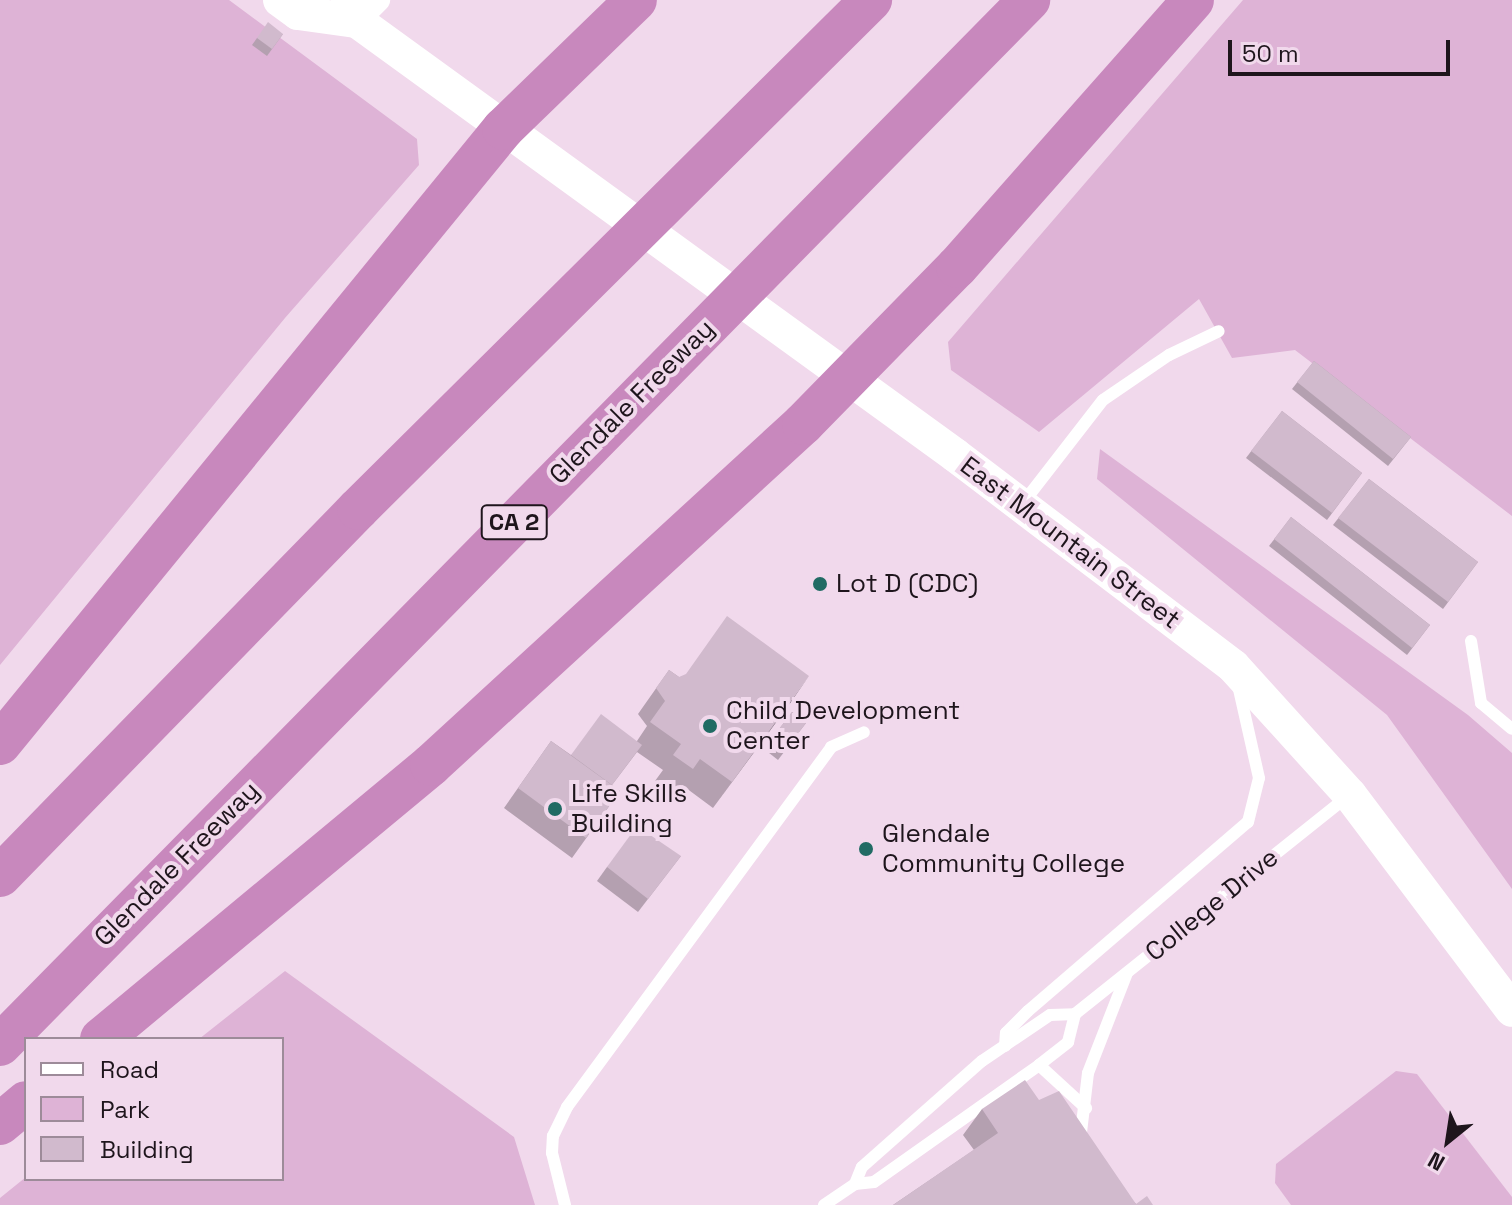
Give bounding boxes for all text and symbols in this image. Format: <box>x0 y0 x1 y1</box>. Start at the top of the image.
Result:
scale bar <box>1232 24 1454 74</box>
text: 50 m <box>1242 38 1299 69</box>
street label: Glendale Freeway <box>543 313 721 491</box>
street label: East Mountain Street <box>954 450 1186 636</box>
road number: CA 2 <box>480 502 548 542</box>
place label: Lot D (CDC) <box>836 568 978 600</box>
marker: Lot D (CDC) <box>811 575 829 593</box>
place label: Child Development Center <box>726 695 960 756</box>
marker: Child Development Center <box>701 717 719 735</box>
street label: Glendale Freeway <box>88 775 266 953</box>
place label: Life Skills Building <box>571 778 687 840</box>
marker: Life Skills Building <box>546 800 564 818</box>
place label: Glendale Community College <box>882 818 1125 880</box>
marker: Glendale Community College <box>857 840 875 858</box>
street label: College Drive <box>1139 842 1285 968</box>
legend <box>24 1037 284 1181</box>
text: Road <box>100 1054 159 1085</box>
text: Park <box>100 1094 150 1125</box>
north arrow <box>1408 1101 1488 1181</box>
text: Building <box>100 1134 194 1165</box>
text: N <box>1423 1146 1449 1178</box>

